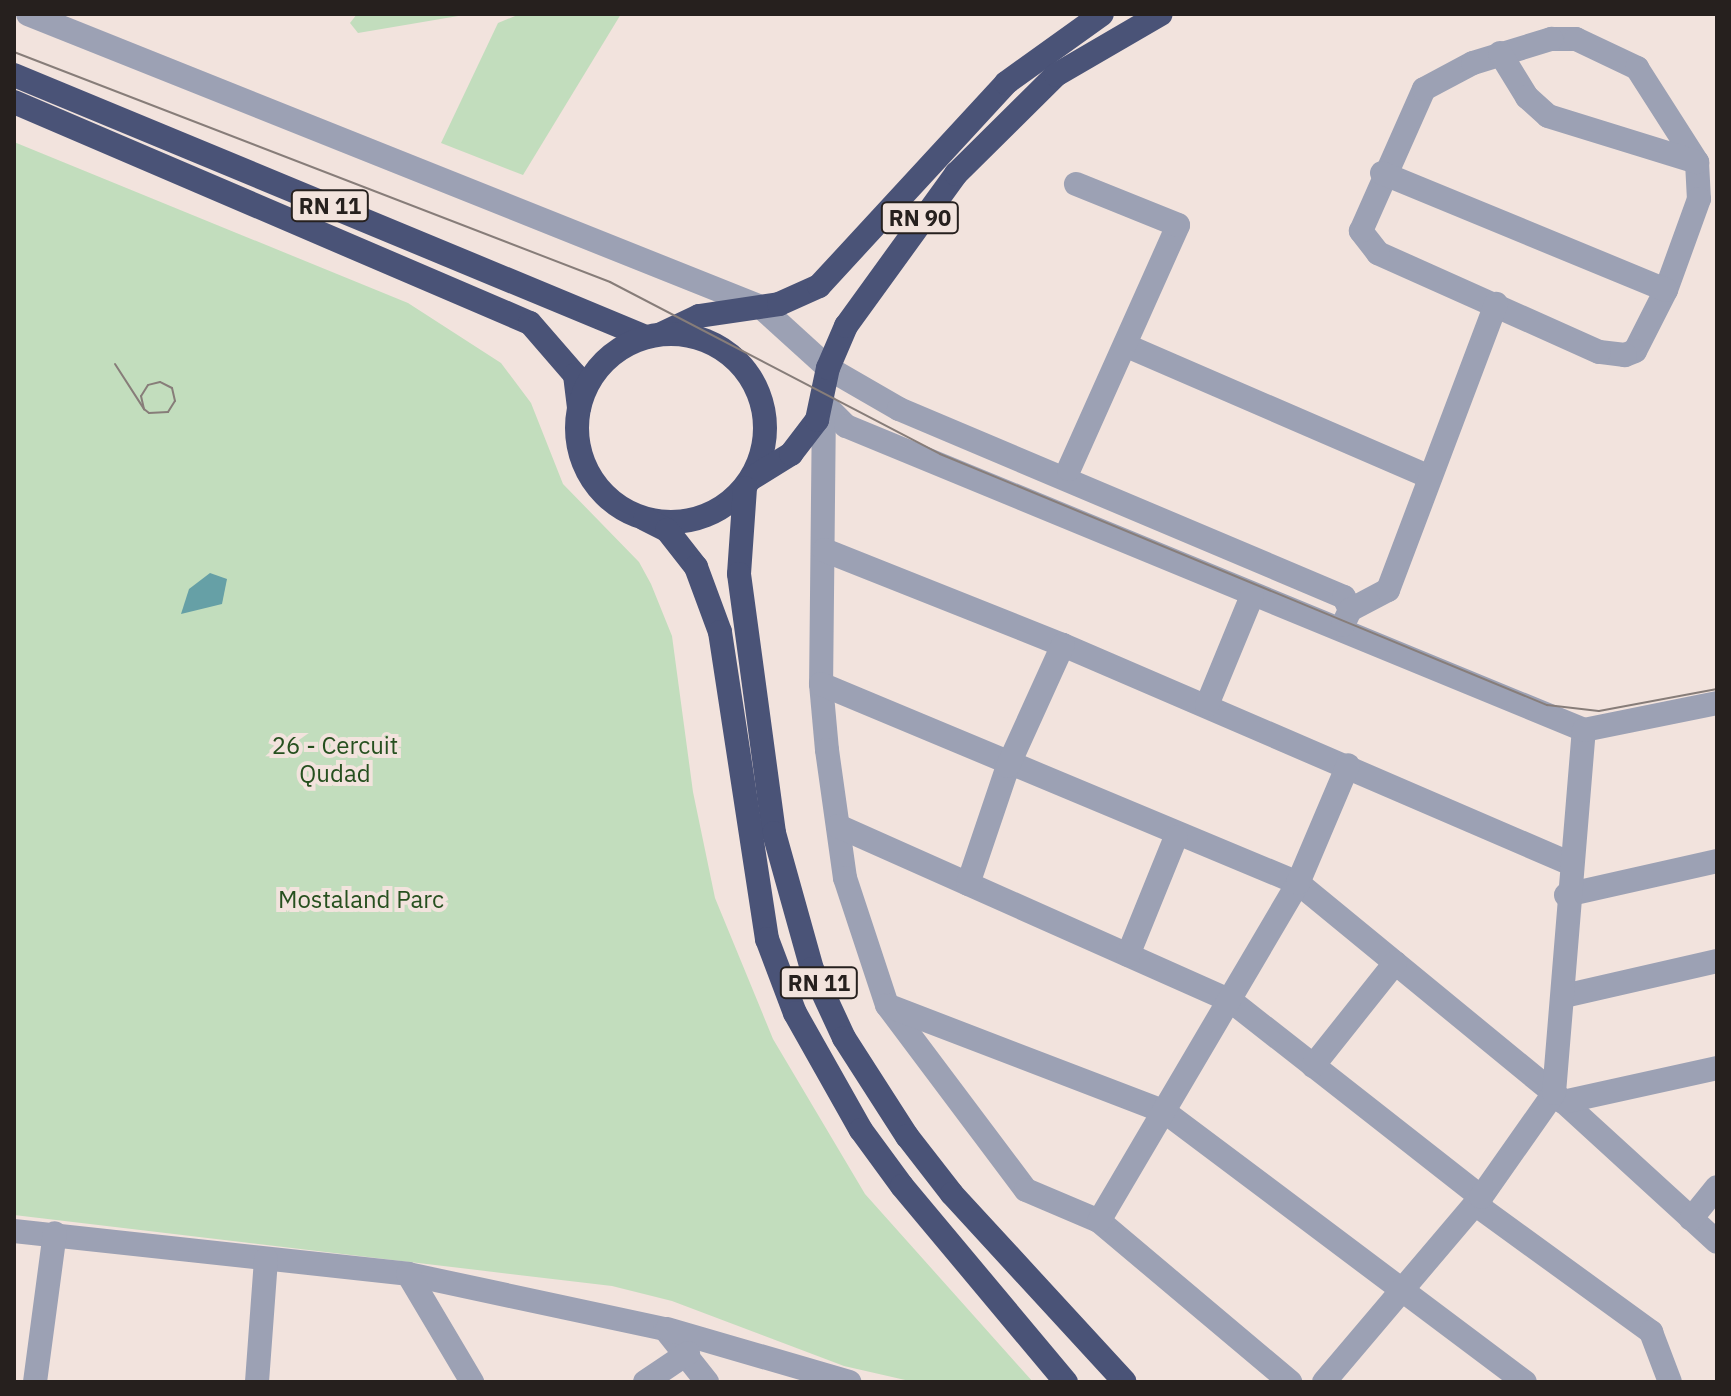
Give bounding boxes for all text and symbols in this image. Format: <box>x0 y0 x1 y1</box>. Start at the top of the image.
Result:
road number: RN 11 <box>290 188 370 224</box>
road number: RN 90 <box>880 200 960 236</box>
park label: 26 - Cercuit Qudad <box>272 732 398 788</box>
park label: Mostaland Parc <box>278 886 444 914</box>
road number: RN 11 <box>779 965 859 1001</box>

